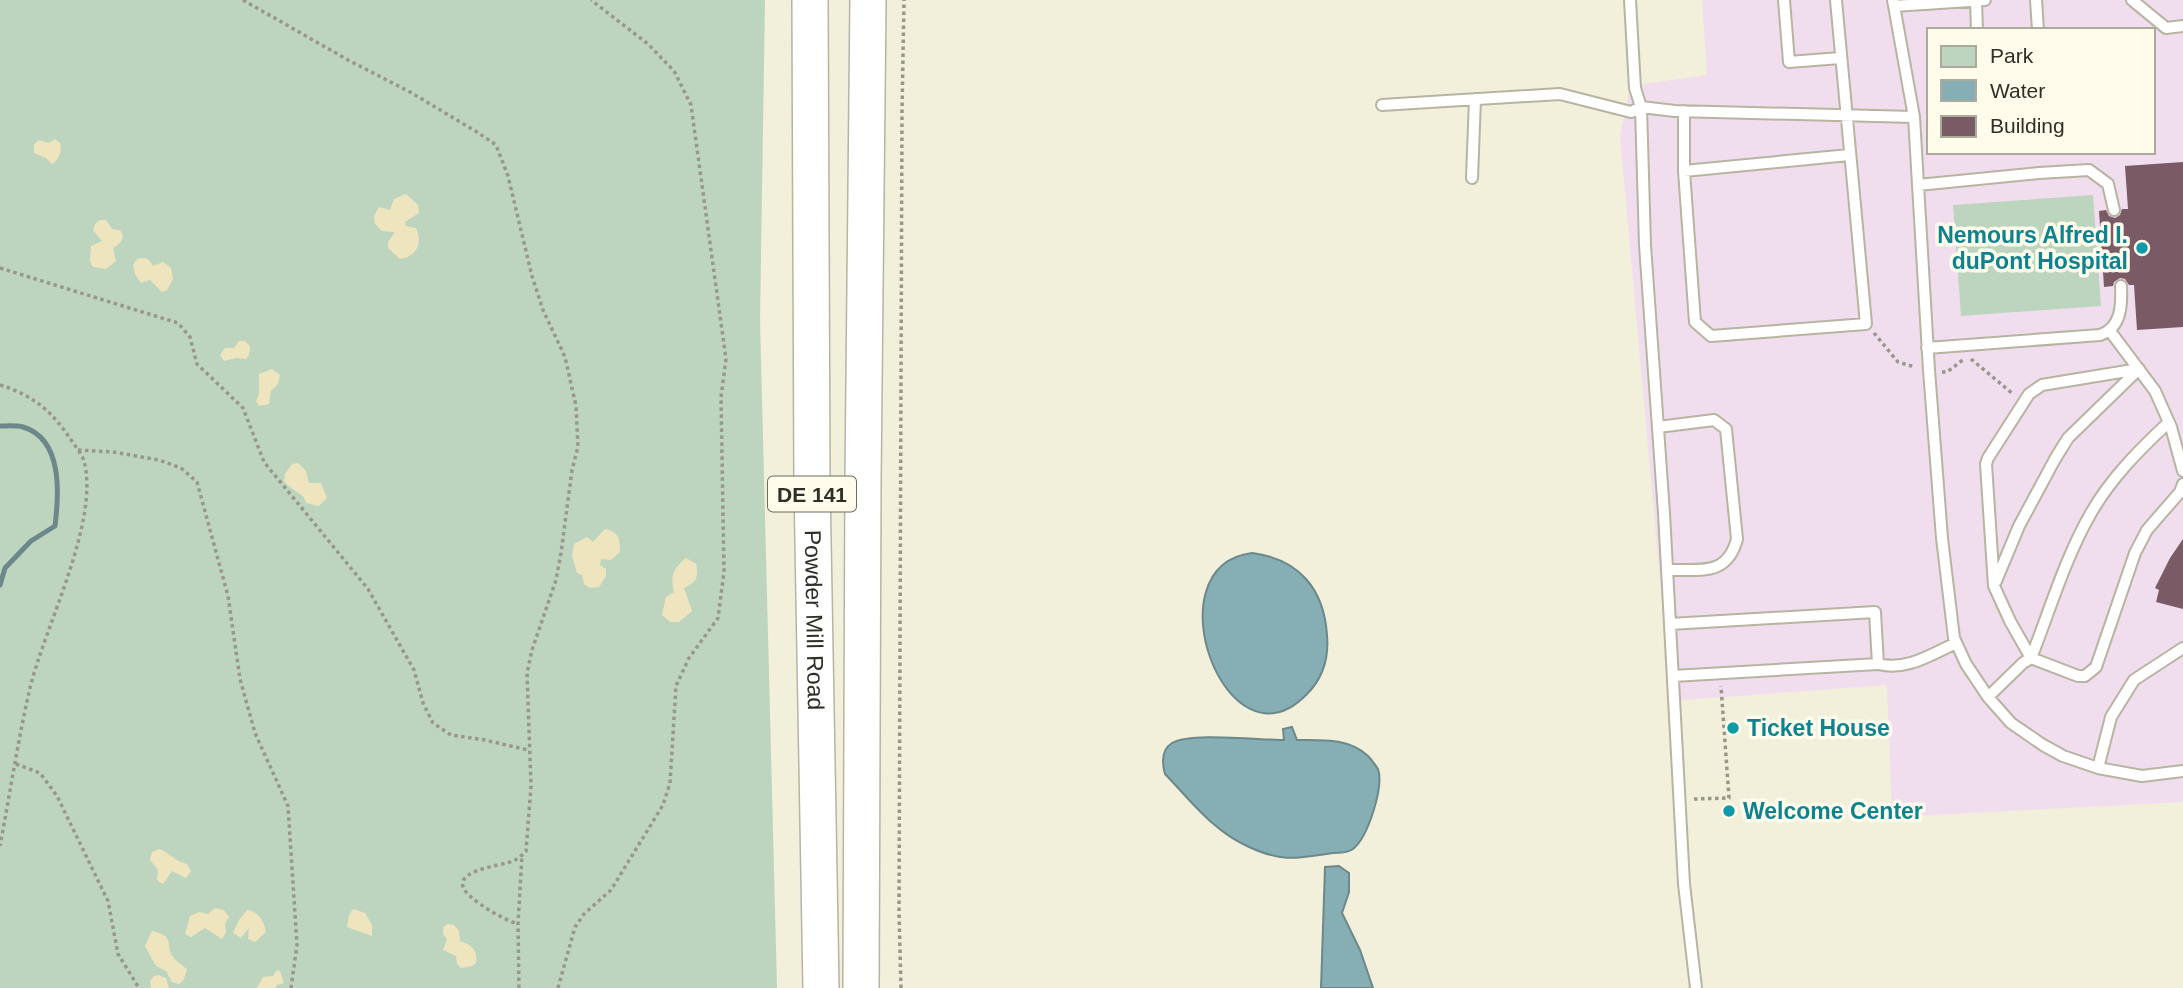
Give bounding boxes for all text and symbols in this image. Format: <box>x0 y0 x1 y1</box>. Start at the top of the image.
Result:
legend <box>1927 28 2155 154</box>
text: Park <box>1990 44 2034 67</box>
text: Water <box>1990 79 2045 102</box>
text: Building <box>1990 114 2065 137</box>
place label: Nemours Alfred I. duPont Hospital <box>1937 222 2128 274</box>
marker: Nemours Alfred I. duPont Hospital <box>2134 240 2150 256</box>
road number: DE 141 <box>768 476 856 512</box>
street label: Powder Mill Road <box>800 530 829 710</box>
place label: Ticket House <box>1747 715 1890 741</box>
marker: Ticket House <box>1725 720 1741 736</box>
place label: Welcome Center <box>1743 798 1923 824</box>
marker: Welcome Center <box>1721 803 1737 819</box>

